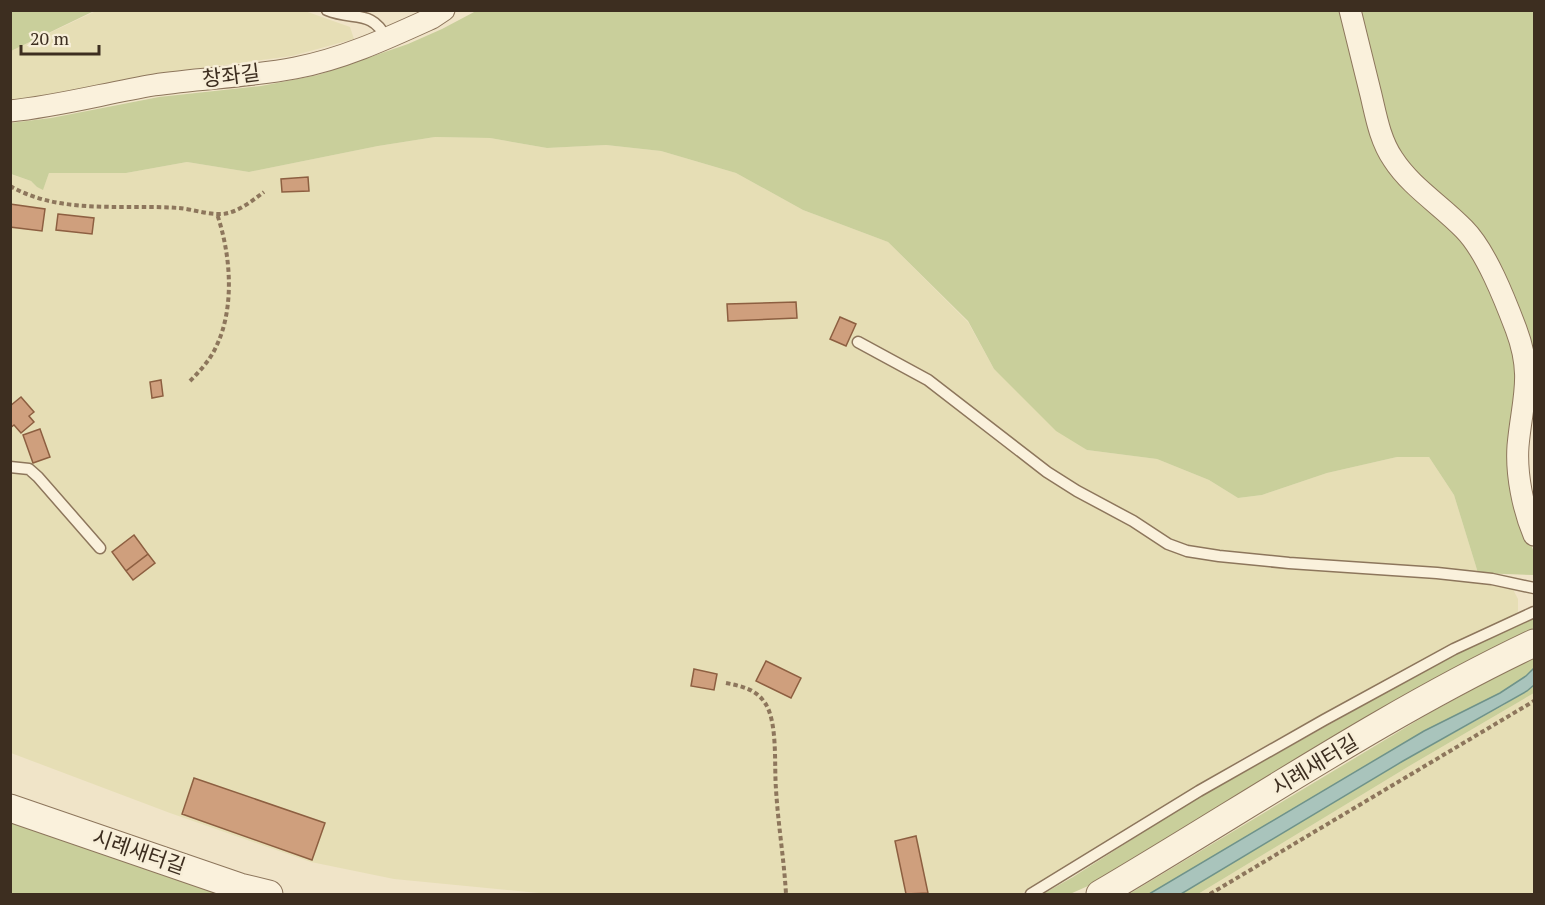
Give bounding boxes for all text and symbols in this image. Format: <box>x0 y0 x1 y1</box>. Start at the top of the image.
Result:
scale bar <box>21 18 99 56</box>
text: 20 m <box>30 26 70 50</box>
street label: 창좌길 <box>200 58 261 92</box>
street label: 시례새터길 <box>1266 727 1363 801</box>
street label: 시례새터길 <box>89 822 190 880</box>

